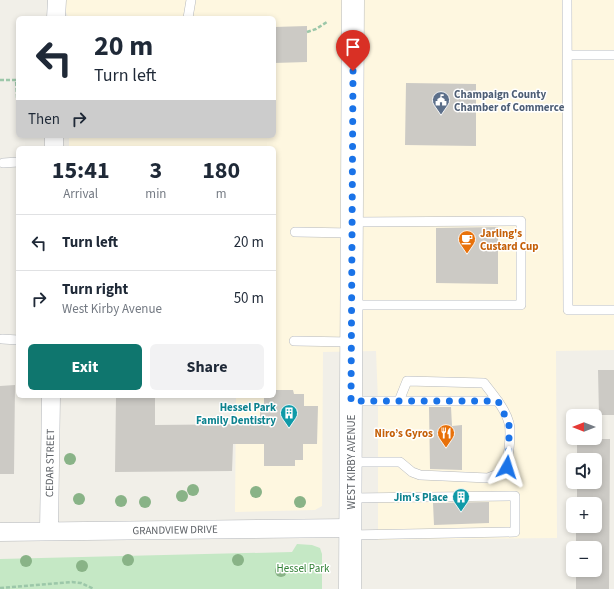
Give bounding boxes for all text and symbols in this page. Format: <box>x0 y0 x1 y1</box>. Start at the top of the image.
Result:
text: 20 m <box>94 26 153 66</box>
pin <box>336 30 370 71</box>
icon: left <box>28 32 80 84</box>
icon: arrive <box>342 36 364 58</box>
text: Turn left <box>94 63 156 88</box>
place label: Champaign County Chamber of Commerce <box>454 87 565 115</box>
public building icon: Champaign County Chamber of Commerce <box>431 90 451 115</box>
icon: right <box>68 108 90 130</box>
text: Then <box>28 109 60 130</box>
text: 15:41 <box>52 153 110 188</box>
text: 3 <box>150 153 162 188</box>
text: 180 <box>202 153 240 188</box>
text: Arrival <box>63 185 98 203</box>
text: min <box>145 185 166 203</box>
text: m <box>216 185 227 203</box>
place label: Jarling's Custard Cup <box>480 226 539 254</box>
cafe icon: Jarling's Custard Cup <box>457 229 477 254</box>
icon: left <box>28 232 50 254</box>
text: Turn left <box>62 232 118 253</box>
text: 20 m <box>234 232 264 253</box>
text: Turn right <box>62 279 128 300</box>
icon: right <box>28 288 50 310</box>
text: 50 m <box>234 288 264 309</box>
text: West Kirby Avenue <box>62 300 162 318</box>
button: Exit <box>28 344 142 390</box>
button: Share <box>150 344 264 390</box>
place label: Hessel Park Family Dentistry <box>196 400 276 428</box>
building icon: Hessel Park Family Dentistry <box>279 403 299 428</box>
north arrow <box>566 409 602 445</box>
map controls <box>566 409 602 577</box>
street label: WEST KIRBY AVENUE <box>344 414 359 509</box>
restaurant icon: Niro’s Gyros <box>436 423 456 448</box>
place label: Niro’s Gyros <box>375 426 433 441</box>
street label: CEDAR STREET <box>42 429 58 497</box>
position arrow <box>486 446 528 488</box>
button: sound <box>566 453 602 489</box>
building icon: Jim's Place <box>451 487 471 512</box>
place label: Jim's Place <box>394 490 448 505</box>
button: + <box>566 497 602 533</box>
street label: GRANDVIEW DRIVE <box>132 522 218 538</box>
button: − <box>566 541 602 577</box>
park label: Hessel Park <box>277 561 330 576</box>

